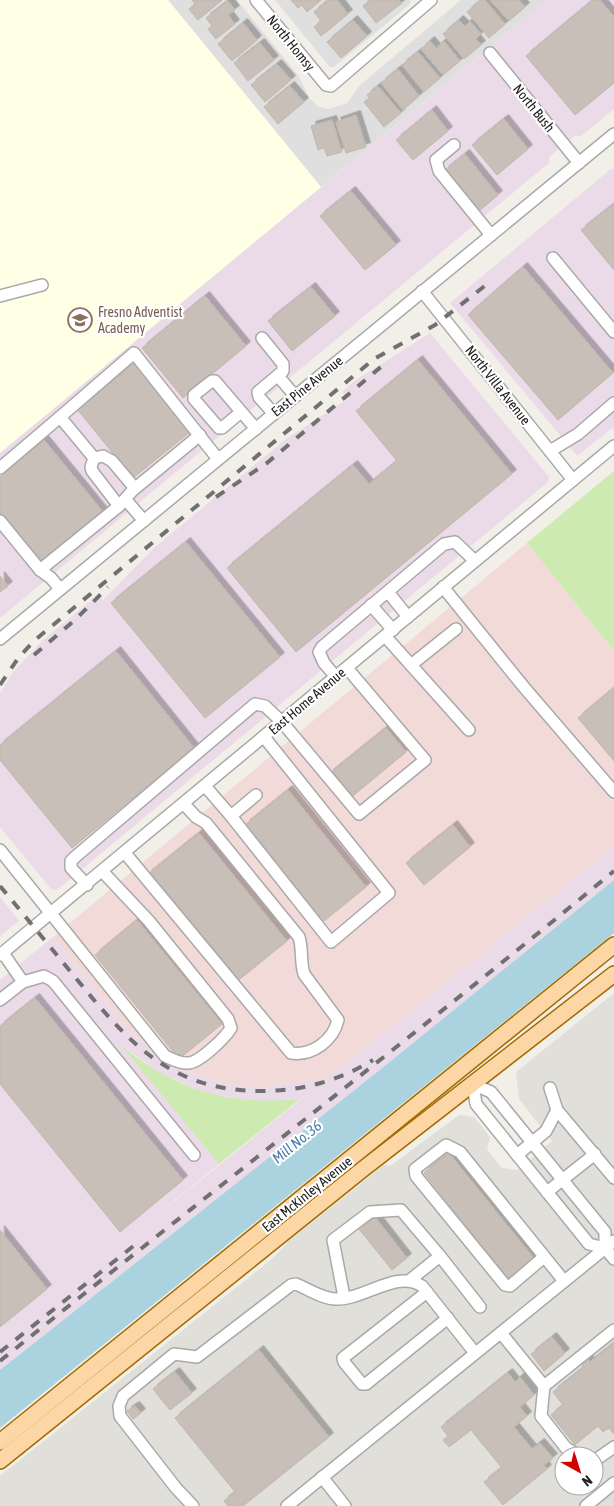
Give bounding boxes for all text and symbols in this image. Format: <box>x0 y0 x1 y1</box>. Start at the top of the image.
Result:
street label: North Homsy <box>264 12 318 74</box>
street label: North Bush <box>510 81 558 135</box>
place label: Fresno Adventist Academy <box>98 304 183 336</box>
school or university icon: Fresno Adventist Academy <box>67 307 93 333</box>
street label: North Villa Avenue <box>462 342 534 428</box>
street label: East Pine Avenue <box>268 352 346 420</box>
street label: East Home Avenue <box>265 664 349 738</box>
water label: Mill No. 36 <box>269 1117 325 1167</box>
street label: East McKinley Avenue <box>259 1153 355 1235</box>
north arrow <box>554 1446 604 1496</box>
text: N <box>579 1472 595 1490</box>

